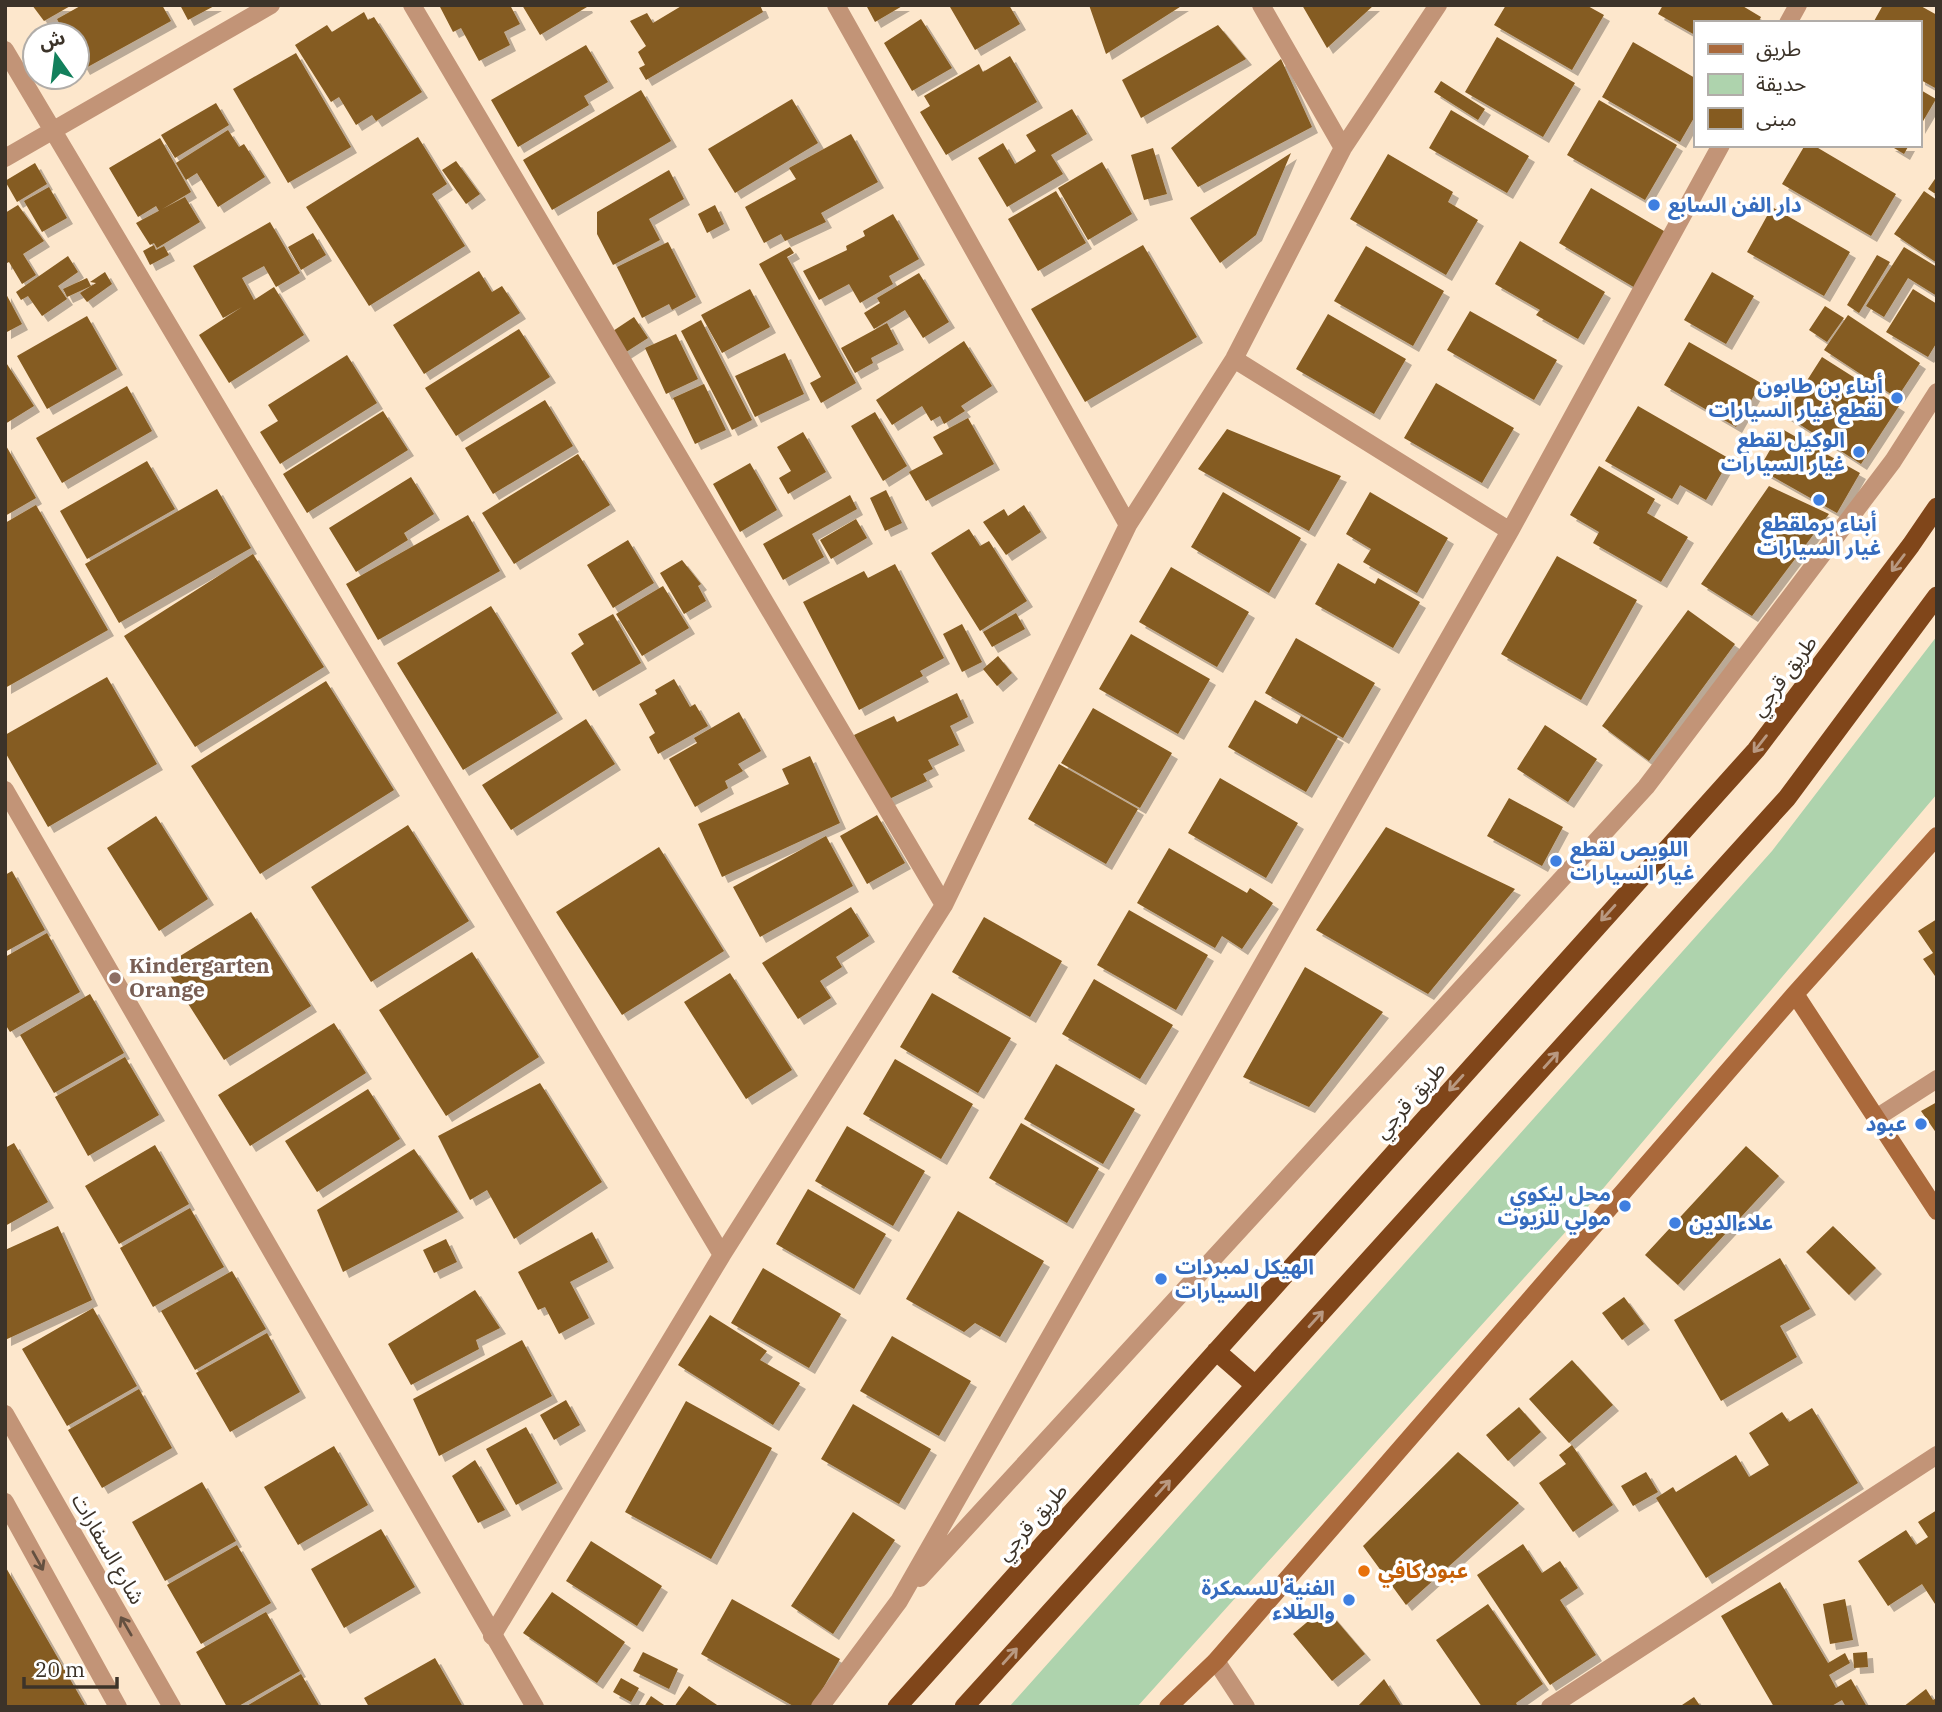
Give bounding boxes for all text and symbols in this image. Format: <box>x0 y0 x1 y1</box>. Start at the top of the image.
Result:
north arrow <box>21 21 91 91</box>
legend <box>1694 21 1921 147</box>
text: ش <box>36 25 67 54</box>
text: طريق <box>1756 34 1801 62</box>
text: حديقة <box>1756 69 1806 97</box>
text: مبنى <box>1756 104 1797 132</box>
place label: دار الفن السابع <box>1668 190 1802 220</box>
marker: دار الفن السابع <box>1646 197 1662 213</box>
place label: أبناء بن طابون لقطع غيار السيارات <box>1708 371 1883 425</box>
marker: أبناء بن طابون لقطع غيار السيارات <box>1889 390 1905 406</box>
place label: الوكيل لقطع غيار السيارات <box>1721 425 1845 477</box>
marker: الوكيل لقطع غيار السيارات <box>1851 444 1867 460</box>
marker: أبناء برملقطع غيار السيارات <box>1811 492 1827 508</box>
place label: أبناء برملقطع غيار السيارات <box>1757 509 1881 561</box>
one-way arrow <box>1891 553 1905 572</box>
street label: طريق قرجي <box>1744 629 1825 723</box>
one-way arrow <box>1753 734 1768 753</box>
place label: اللويص لقطع غيار السيارات <box>1570 834 1694 886</box>
marker: اللويص لقطع غيار السيارات <box>1548 853 1564 869</box>
one-way arrow <box>1600 904 1616 922</box>
place label: Kindergarten Orange <box>129 951 270 1003</box>
marker: Kindergarten Orange <box>107 970 123 986</box>
one-way arrow <box>1542 1052 1559 1069</box>
street label: طريق قرجي <box>1367 1055 1453 1146</box>
one-way arrow <box>1448 1074 1465 1091</box>
place label: عبود <box>1865 1109 1907 1137</box>
marker: عبود <box>1913 1116 1929 1132</box>
place label: محل ليكوي مولي للزيوت <box>1498 1179 1611 1235</box>
marker: محل ليكوي مولي للزيوت <box>1617 1198 1633 1214</box>
place label: علاءالدين <box>1689 1208 1773 1236</box>
marker: علاءالدين <box>1667 1215 1683 1231</box>
place label: الهيكل لمبردات السيارات <box>1175 1252 1314 1304</box>
marker: الهيكل لمبردات السيارات <box>1153 1271 1169 1287</box>
one-way arrow <box>1307 1311 1324 1328</box>
street label: طريق قرجي <box>989 1477 1075 1568</box>
one-way arrow <box>1155 1479 1171 1497</box>
street label: شارع السفارات <box>64 1488 152 1610</box>
one-way arrow <box>31 1551 45 1571</box>
place label: عبود كافي <box>1378 1556 1468 1588</box>
marker: عبود كافي <box>1356 1563 1372 1579</box>
place label: الفنية للسمكرة والطلاء <box>1202 1573 1335 1625</box>
marker: الفنية للسمكرة والطلاء <box>1341 1592 1357 1608</box>
one-way arrow <box>119 1616 132 1637</box>
scale bar <box>24 1646 117 1690</box>
one-way arrow <box>1002 1647 1018 1665</box>
text: 20 m <box>35 1655 85 1683</box>

